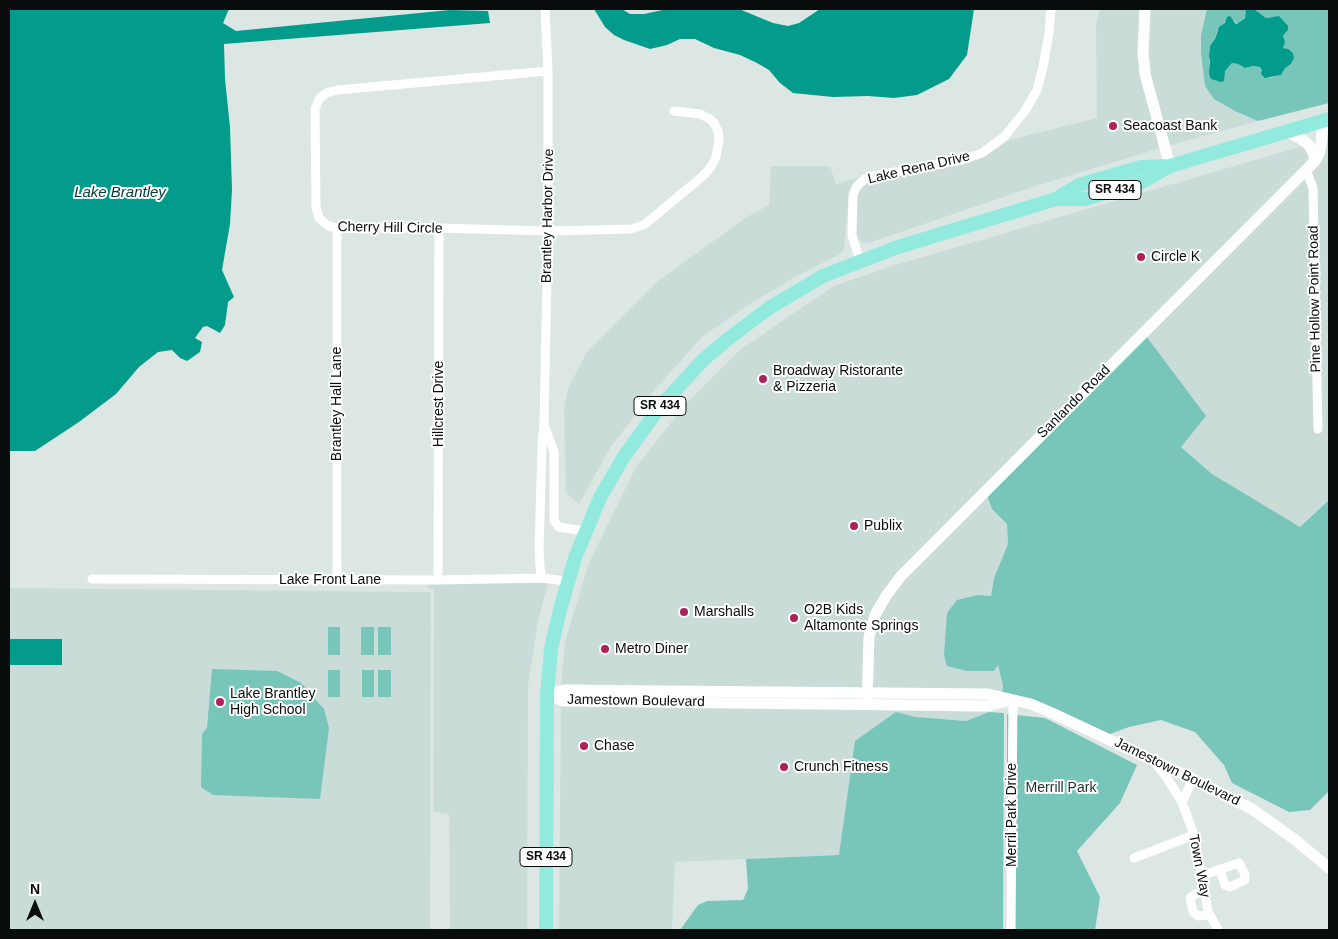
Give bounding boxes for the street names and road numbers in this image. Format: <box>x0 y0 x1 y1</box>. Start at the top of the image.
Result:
street label: Lake Rena Drive <box>866 148 972 188</box>
street label: Brantley Harbor Drive <box>538 149 558 283</box>
road number: SR 434 <box>1089 180 1141 200</box>
street label: Cherry Hill Circle <box>337 219 443 237</box>
street label: Pine Hollow Point Road <box>1305 225 1325 373</box>
street label: Brantley Hall Lane <box>329 347 345 461</box>
street label: Hillcrest Drive <box>431 361 447 447</box>
street label: Sanlando Road <box>1034 362 1114 442</box>
road number: SR 434 <box>634 396 686 416</box>
street label: Lake Front Lane <box>279 572 381 588</box>
street label: Jamestown Boulevard <box>567 691 705 711</box>
street label: Jamestown Boulevard <box>1111 734 1243 810</box>
street label: Merril Park Drive <box>1004 763 1020 867</box>
street label: Town Way <box>1185 833 1213 899</box>
road number: SR 434 <box>520 848 572 866</box>

